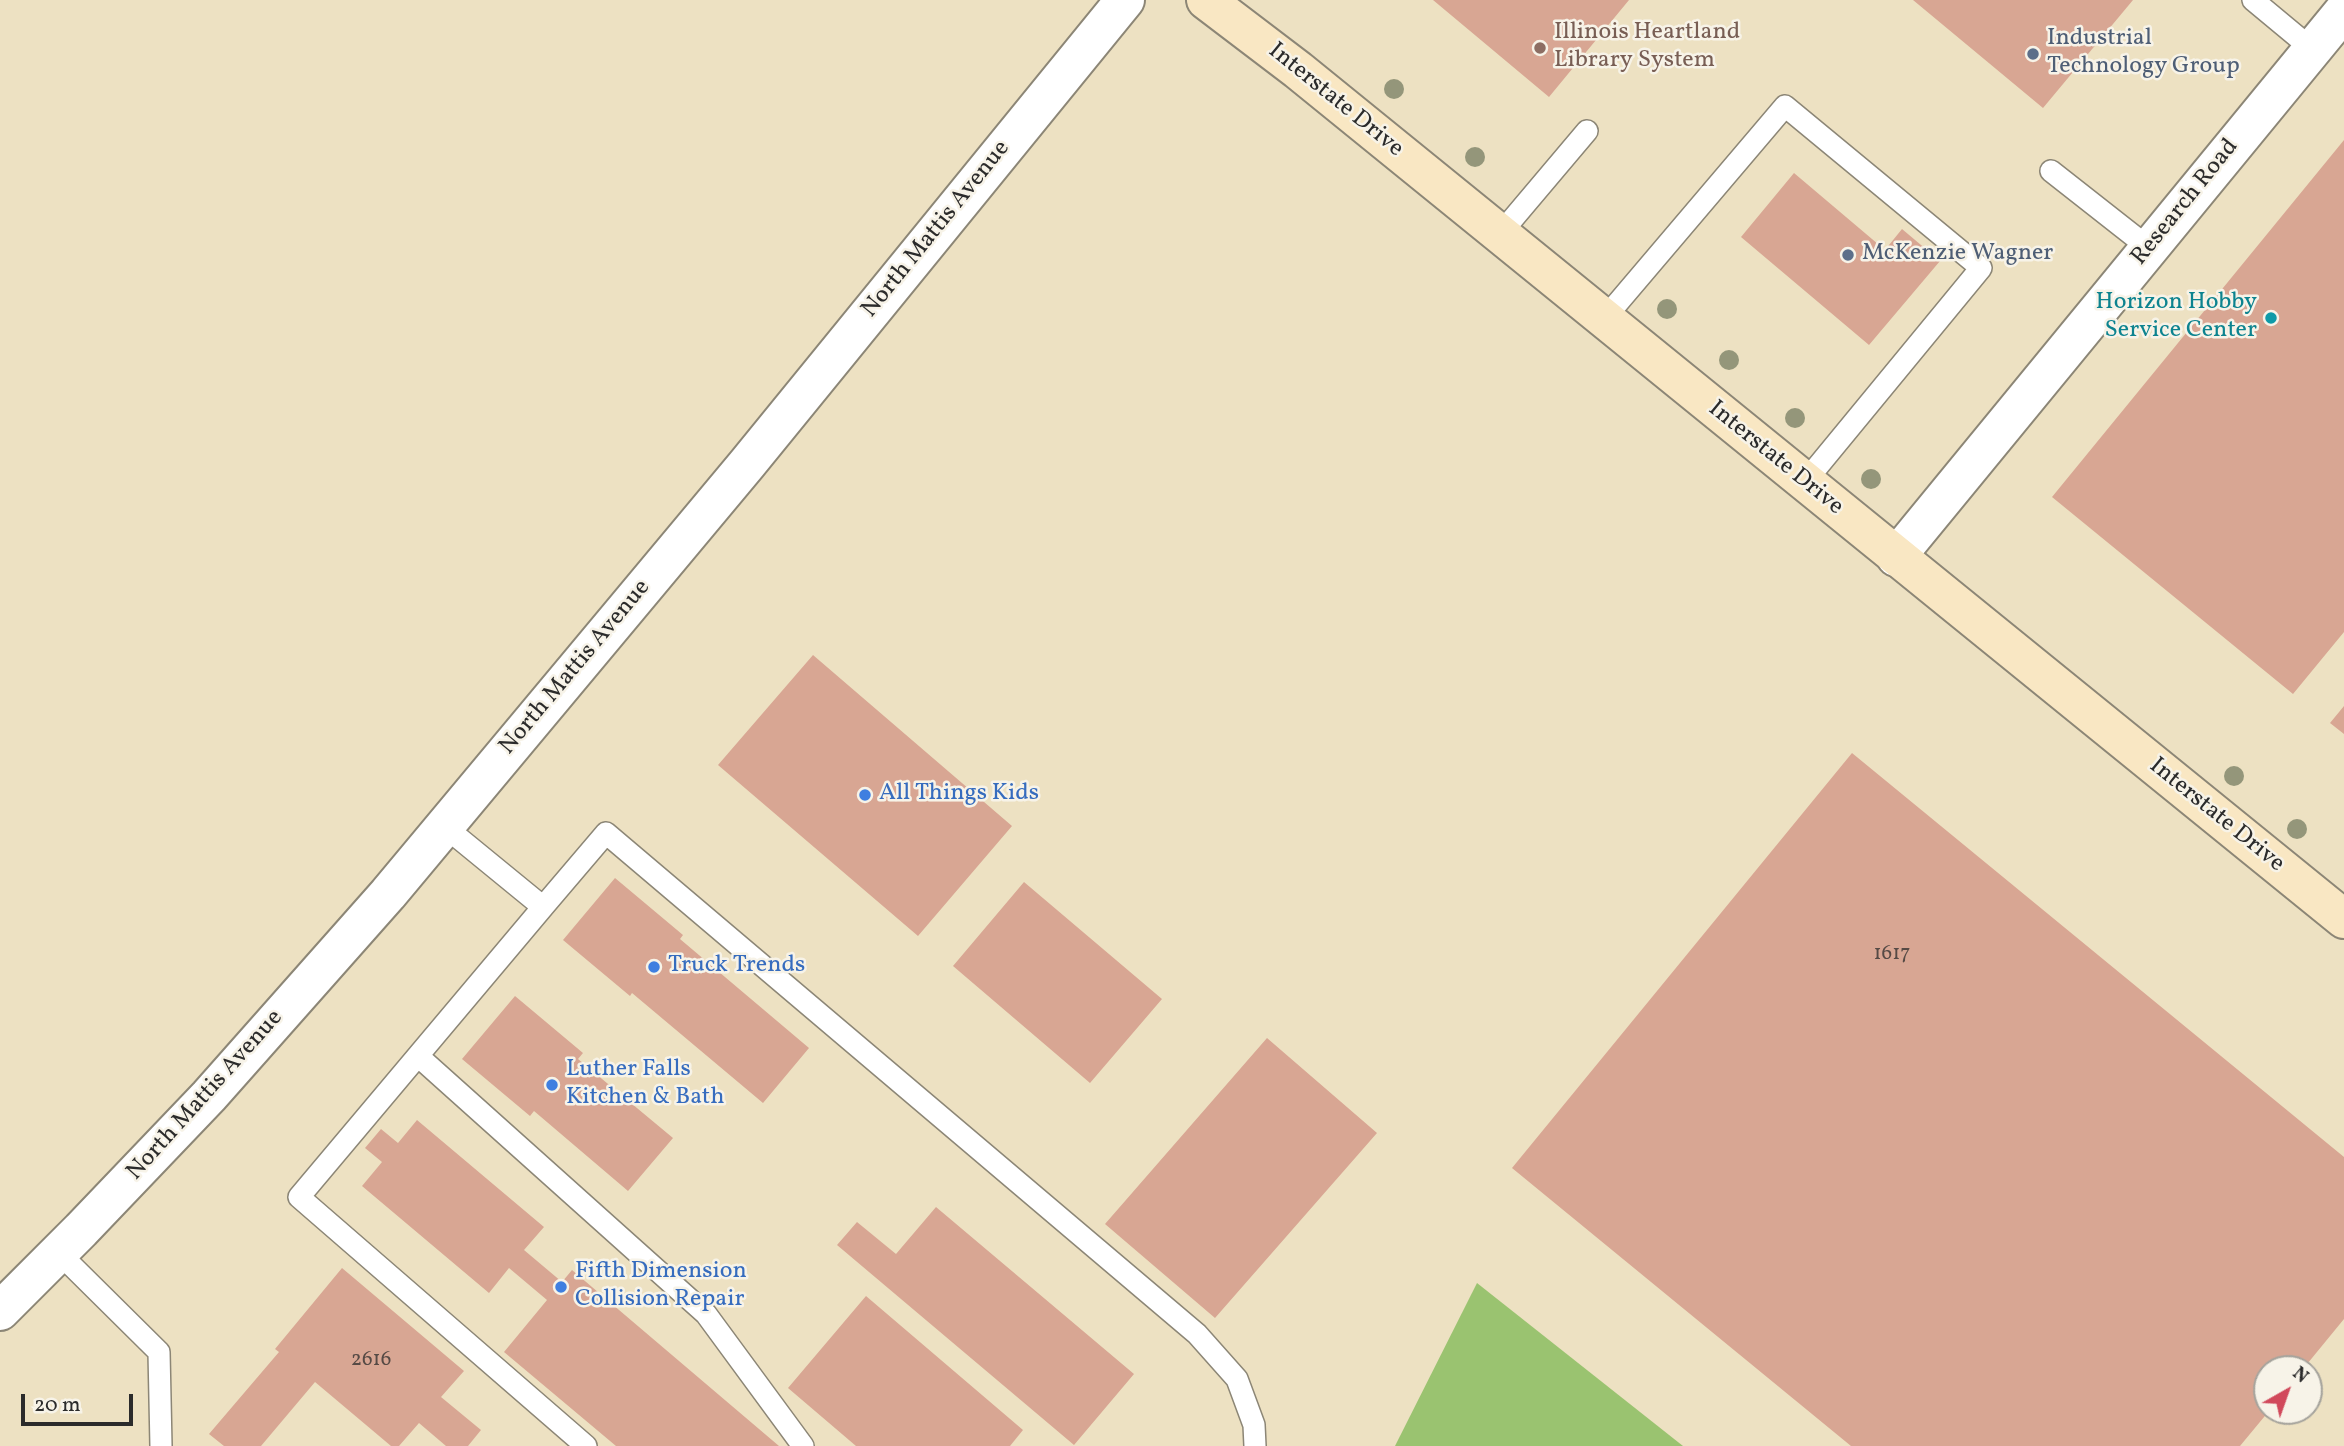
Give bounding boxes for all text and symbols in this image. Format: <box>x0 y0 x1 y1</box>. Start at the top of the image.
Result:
place label: Illinois Heartland Library System <box>1554 20 1740 76</box>
place label: Industrial Technology Group <box>2047 26 2240 82</box>
street label: Interstate Drive <box>1262 38 1408 164</box>
marker: Illinois Heartland Library System <box>1532 40 1548 56</box>
marker: Industrial Technology Group <box>2025 46 2041 62</box>
street label: Research Road <box>2126 134 2246 272</box>
street label: North Mattis Avenue <box>857 136 1017 324</box>
place label: McKenzie Wagner <box>1862 241 2053 269</box>
marker: McKenzie Wagner <box>1840 247 1856 263</box>
place label: Horizon Hobby Service Center <box>2096 290 2257 346</box>
marker: Horizon Hobby Service Center <box>2263 310 2279 326</box>
street label: Interstate Drive <box>1702 396 1848 522</box>
street label: North Mattis Avenue <box>494 575 658 761</box>
street label: Interstate Drive <box>2143 753 2289 879</box>
place label: All Things Kids <box>879 781 1039 809</box>
marker: All Things Kids <box>857 787 873 803</box>
house number: 1617 <box>1873 942 1911 968</box>
place label: Truck Trends <box>668 953 805 981</box>
marker: Truck Trends <box>646 959 662 975</box>
street label: North Mattis Avenue <box>122 1005 290 1187</box>
place label: Luther Falls Kitchen & Bath <box>566 1057 724 1113</box>
marker: Luther Falls Kitchen & Bath <box>544 1077 560 1093</box>
place label: Fifth Dimension Collision Repair <box>575 1259 747 1315</box>
marker: Fifth Dimension Collision Repair <box>553 1279 569 1295</box>
house number: 2616 <box>351 1348 391 1374</box>
north arrow <box>2253 1355 2323 1425</box>
text: N <box>2287 1361 2314 1390</box>
scale bar <box>24 1380 136 1424</box>
text: 20 m <box>34 1391 80 1420</box>

